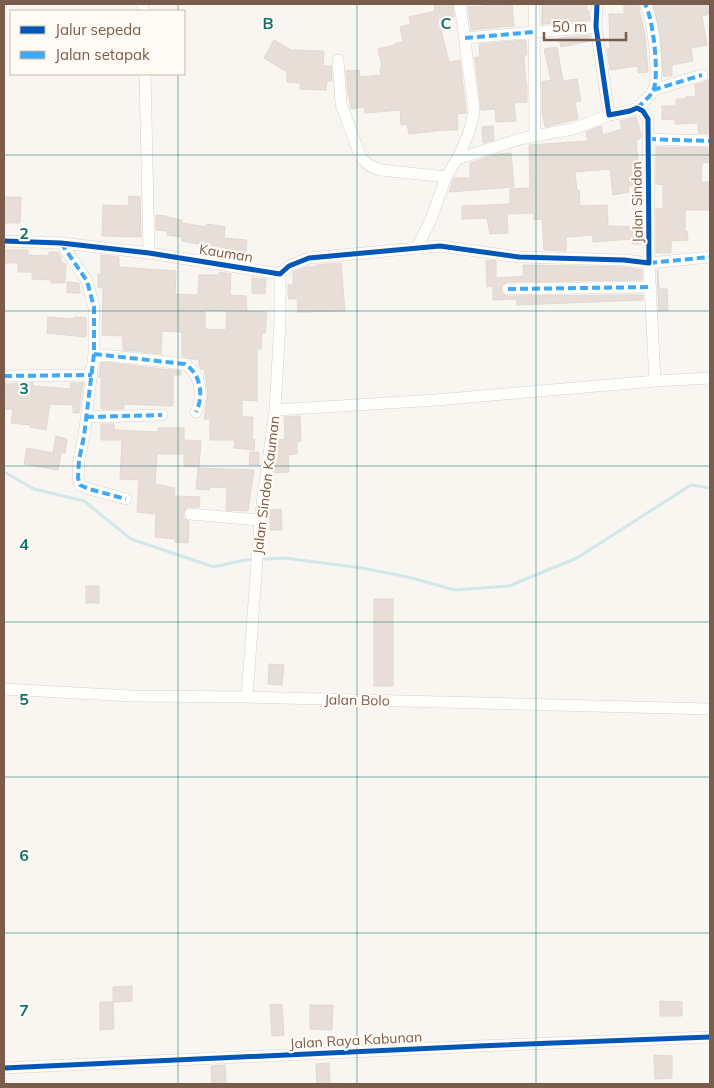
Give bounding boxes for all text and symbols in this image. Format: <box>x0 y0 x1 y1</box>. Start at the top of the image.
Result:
legend <box>10 10 185 75</box>
scale bar <box>544 10 626 42</box>
text: B <box>262 13 274 33</box>
text: C <box>441 13 452 33</box>
text: 50 m <box>552 17 587 36</box>
text: Jalur sepeda <box>55 20 141 39</box>
text: Jalan setapak <box>55 45 150 64</box>
street label: Jalan Sindon <box>627 161 647 243</box>
text: 2 <box>19 223 29 243</box>
street label: Kauman <box>198 240 254 266</box>
text: 3 <box>19 378 29 398</box>
street label: Jalan Sindon Kauman <box>249 415 283 555</box>
text: 4 <box>19 534 29 554</box>
text: 5 <box>19 689 29 709</box>
street label: Jalan Bolo <box>324 690 390 710</box>
text: 6 <box>19 845 29 865</box>
text: 7 <box>19 1000 29 1020</box>
street label: Jalan Raya Kabunan <box>289 1028 423 1052</box>

